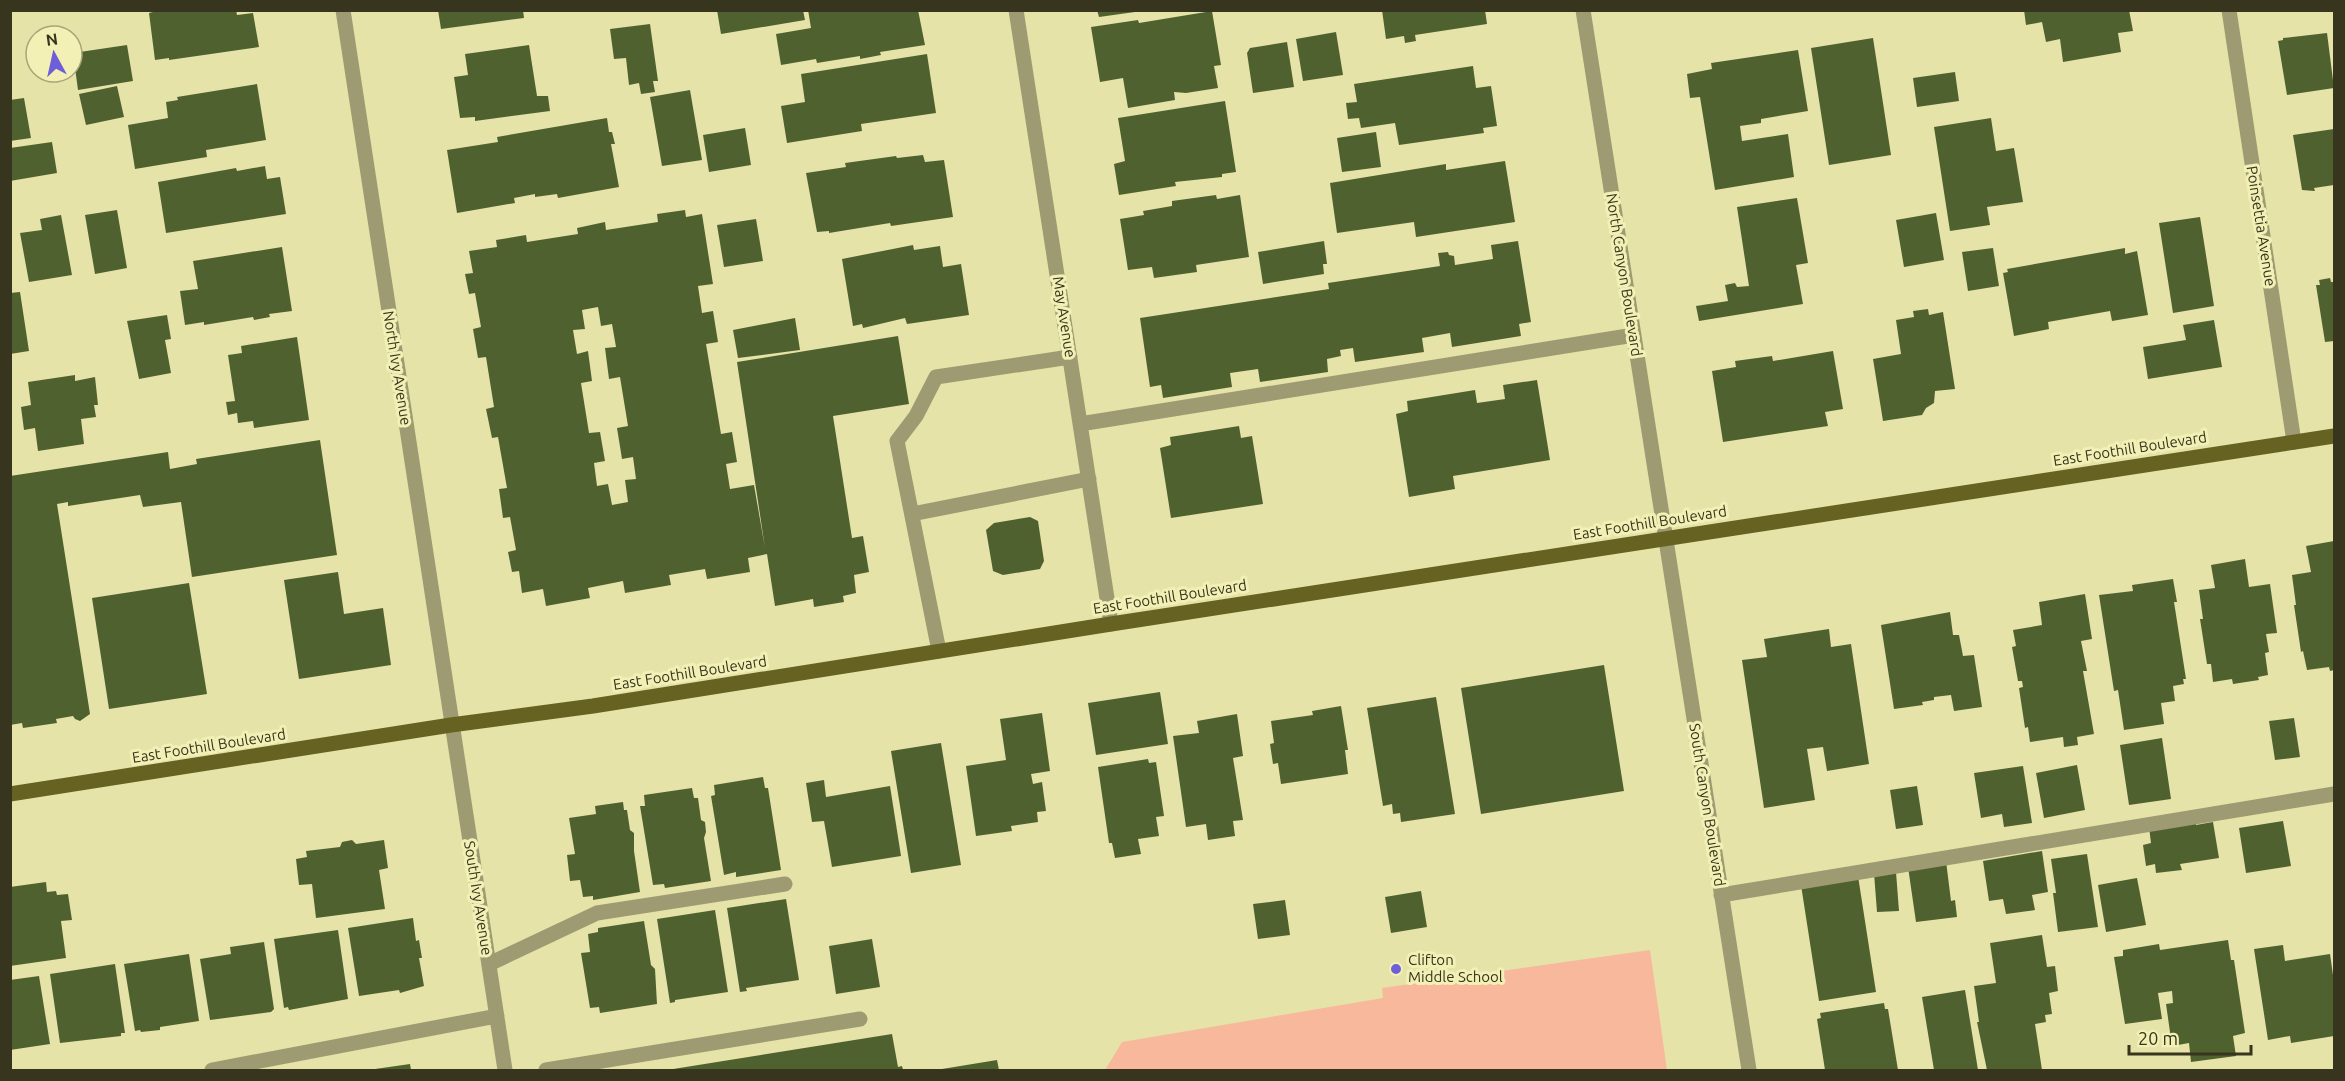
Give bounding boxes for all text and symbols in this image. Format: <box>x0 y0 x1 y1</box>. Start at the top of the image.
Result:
north arrow <box>24 24 84 84</box>
text: N <box>45 29 59 49</box>
street label: Poinsettia Avenue <box>2244 164 2279 287</box>
street label: North Canyon Boulevard <box>1603 192 1646 358</box>
street label: May Avenue <box>1050 275 1079 359</box>
street label: North Ivy Avenue <box>380 309 415 426</box>
street label: East Foothill Boulevard <box>2052 428 2208 469</box>
street label: East Foothill Boulevard <box>1572 502 1728 543</box>
street label: East Foothill Boulevard <box>1092 576 1248 617</box>
street label: East Foothill Boulevard <box>612 652 768 693</box>
street label: South Canyon Boulevard <box>1686 722 1729 888</box>
street label: East Foothill Boulevard <box>131 725 287 766</box>
street label: South Ivy Avenue <box>461 839 496 956</box>
place label: Clifton Middle School <box>1408 951 1503 985</box>
marker: Clifton Middle School <box>1389 962 1403 976</box>
scale bar <box>2129 1018 2250 1056</box>
text: 20 m <box>2138 1028 2178 1048</box>

